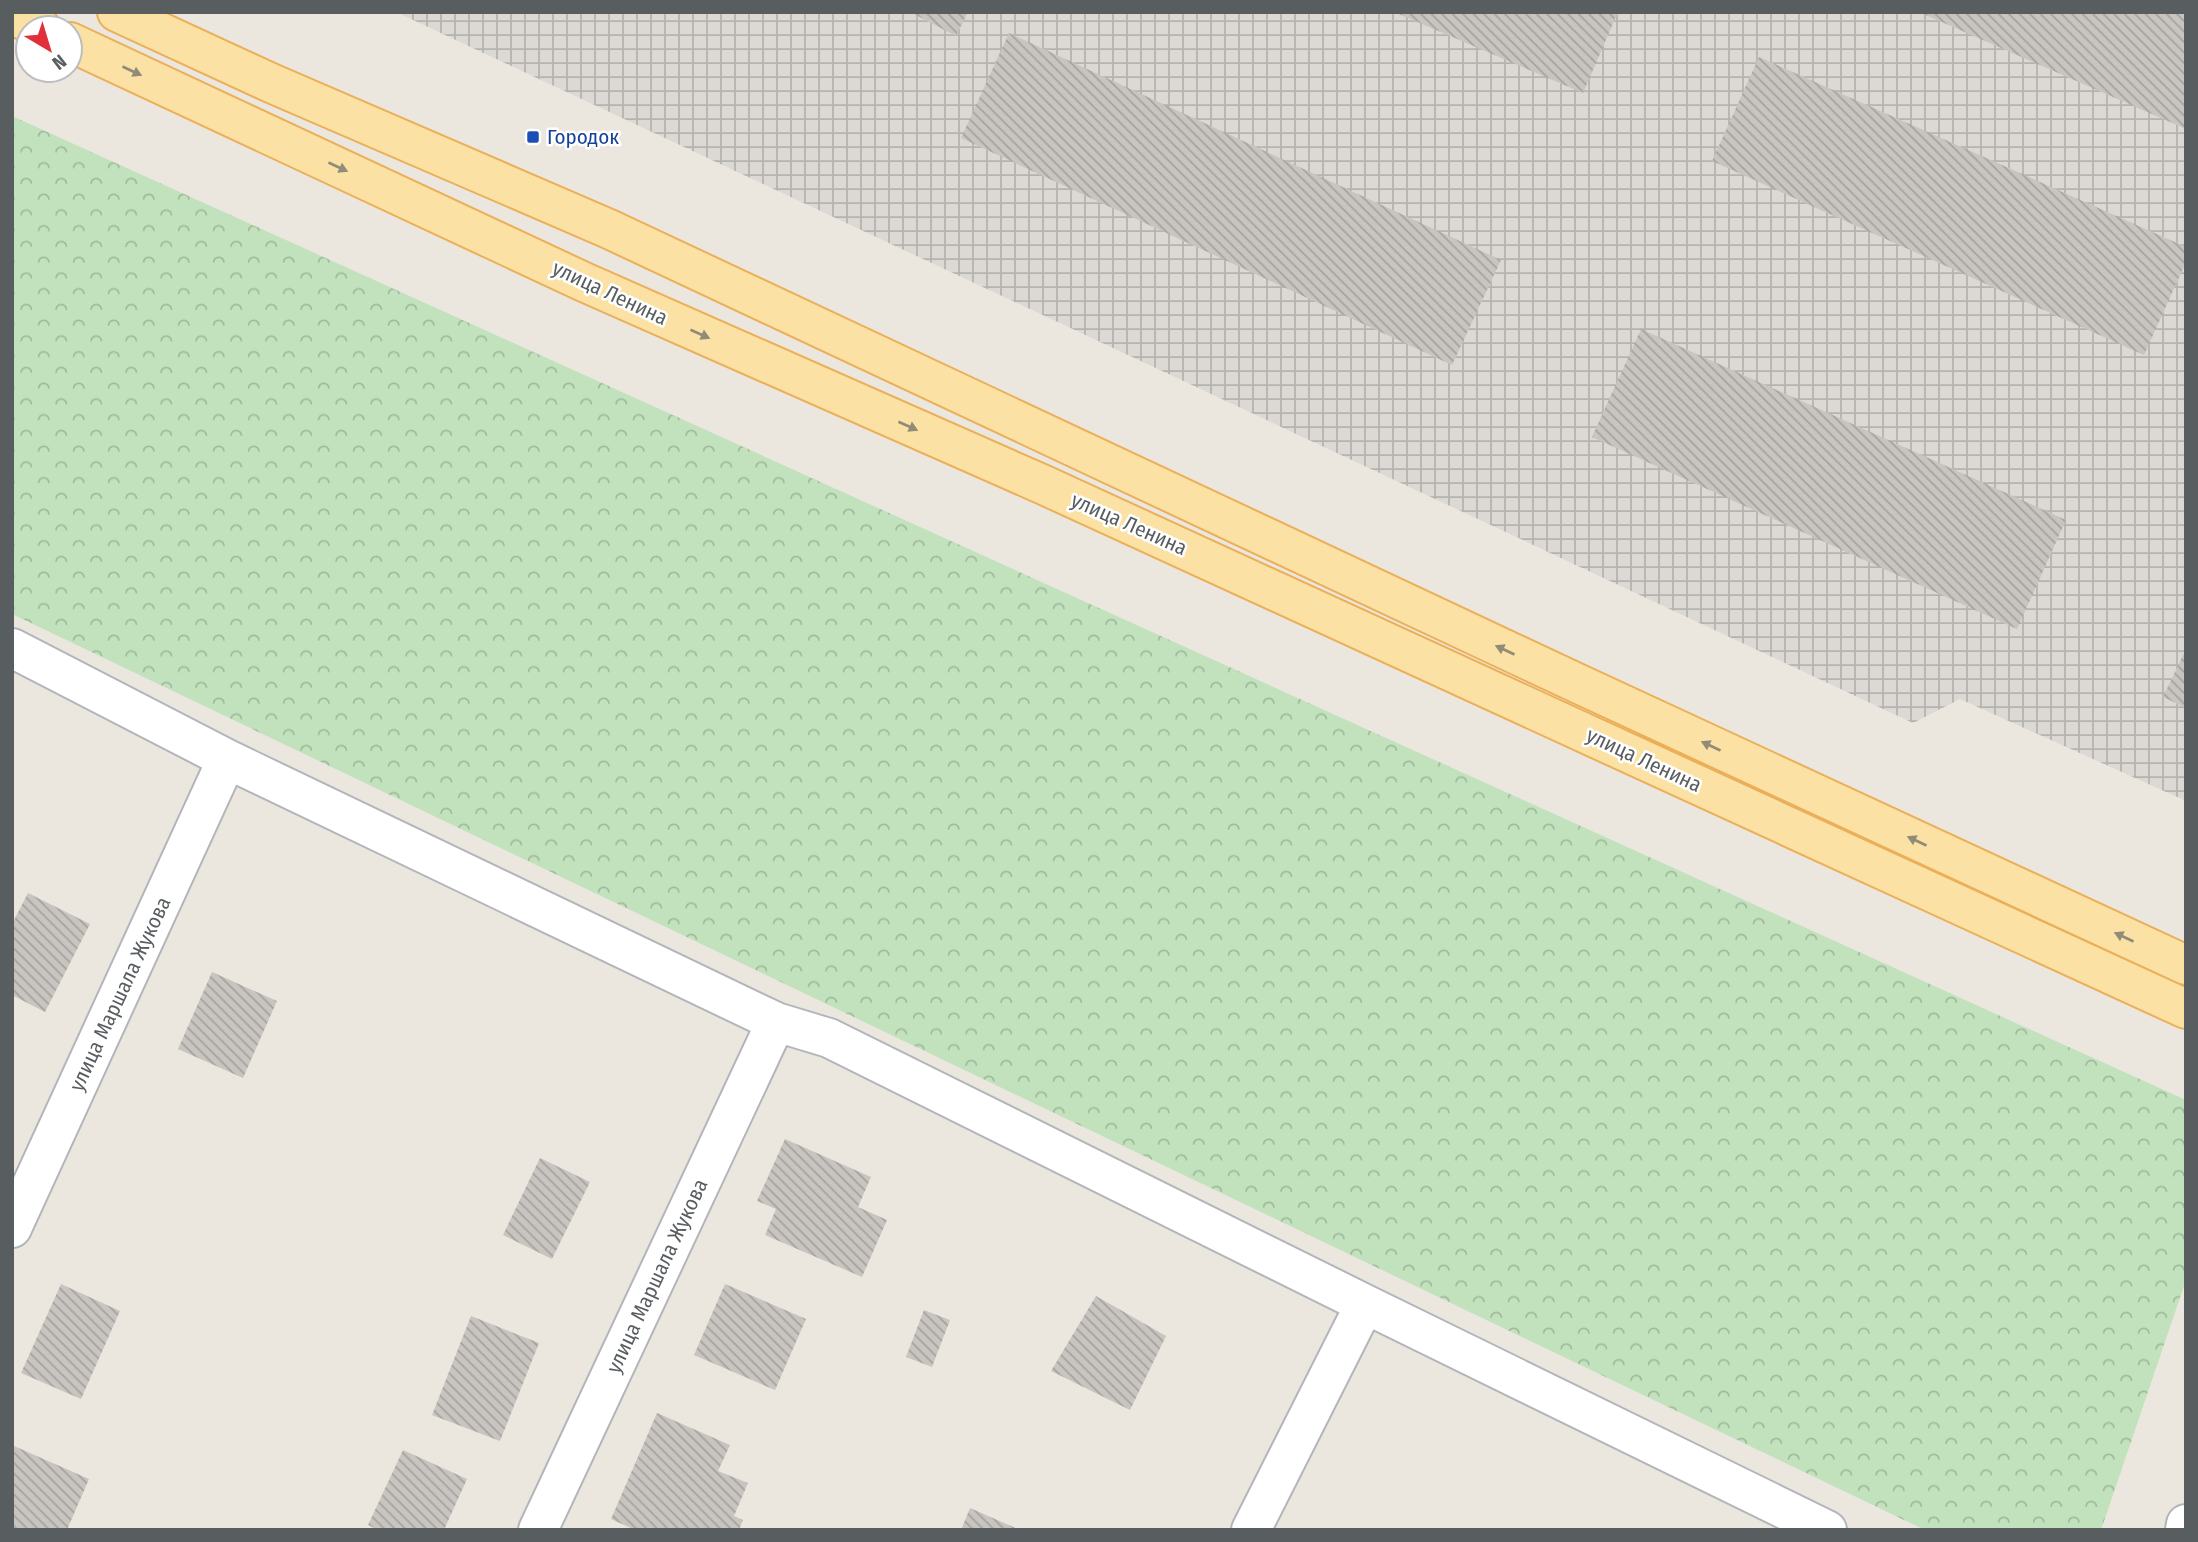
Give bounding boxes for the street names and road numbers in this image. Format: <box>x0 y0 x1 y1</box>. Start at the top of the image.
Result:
street label: улица Ленина <box>548 255 672 331</box>
street label: улица Ленина <box>1067 487 1191 561</box>
street label: улица Ленина <box>1582 722 1706 798</box>
street label: улица Маршала Жукова <box>64 893 176 1095</box>
street label: улица Маршала Жукова <box>601 1175 713 1377</box>

